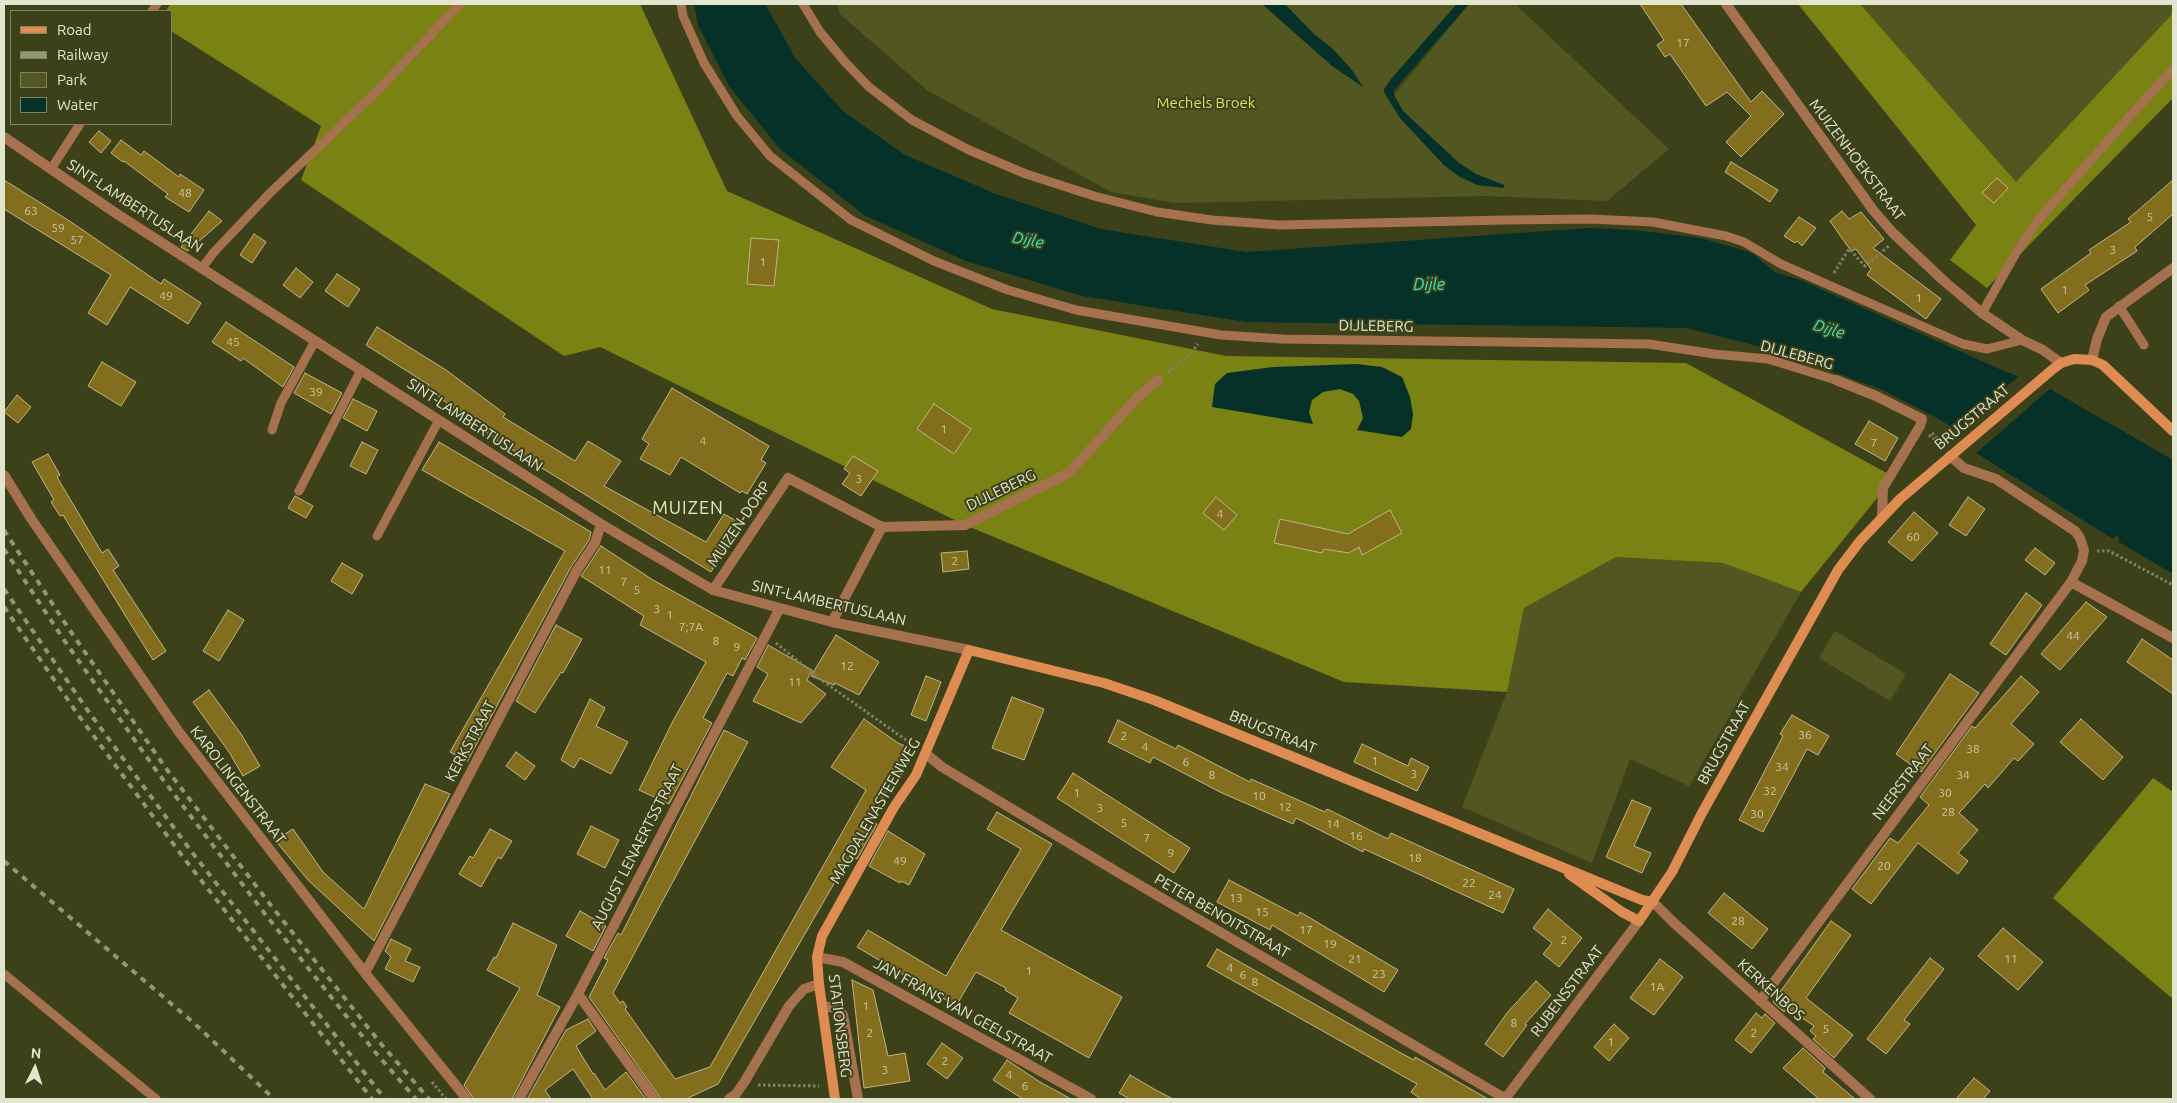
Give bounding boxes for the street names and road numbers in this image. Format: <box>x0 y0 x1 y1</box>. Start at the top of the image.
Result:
street label: MUIZENHOEKSTRAAT <box>1805 96 1909 224</box>
street label: SINT-LAMBERTUSLAAN <box>64 155 206 257</box>
street label: DIJLEBERG <box>1338 316 1414 336</box>
street label: DIJLEBERG <box>1758 337 1836 373</box>
street label: SINT-LAMBERTUSLAAN <box>404 374 546 476</box>
street label: BRUGSTRAAT <box>1931 380 2013 454</box>
street label: DIJLEBERG <box>963 465 1039 515</box>
street label: MUIZEN-DORP <box>704 478 774 570</box>
street label: SINT-LAMBERTUSLAAN <box>750 576 908 630</box>
street label: KERKSTRAAT <box>441 697 499 785</box>
street label: BRUGSTRAAT <box>1694 698 1754 788</box>
street label: BRUGSTRAAT <box>1227 706 1319 758</box>
street label: KAROLINGENSTRAAT <box>186 722 290 848</box>
street label: MAGDALENASTEENWEG <box>826 735 924 887</box>
street label: NEERSTRAAT <box>1869 741 1937 823</box>
street label: AUGUST LENAERTSSTRAAT <box>587 761 687 933</box>
street label: PETER BENOITSTRAAT <box>1151 870 1293 962</box>
street label: RUBENSSTRAAT <box>1527 942 1607 1040</box>
street label: JAN FRANS VAN GEELSTRAAT <box>871 954 1055 1068</box>
street label: KERKENBOS <box>1734 955 1808 1025</box>
street label: STATIONSBERG <box>825 973 855 1079</box>

